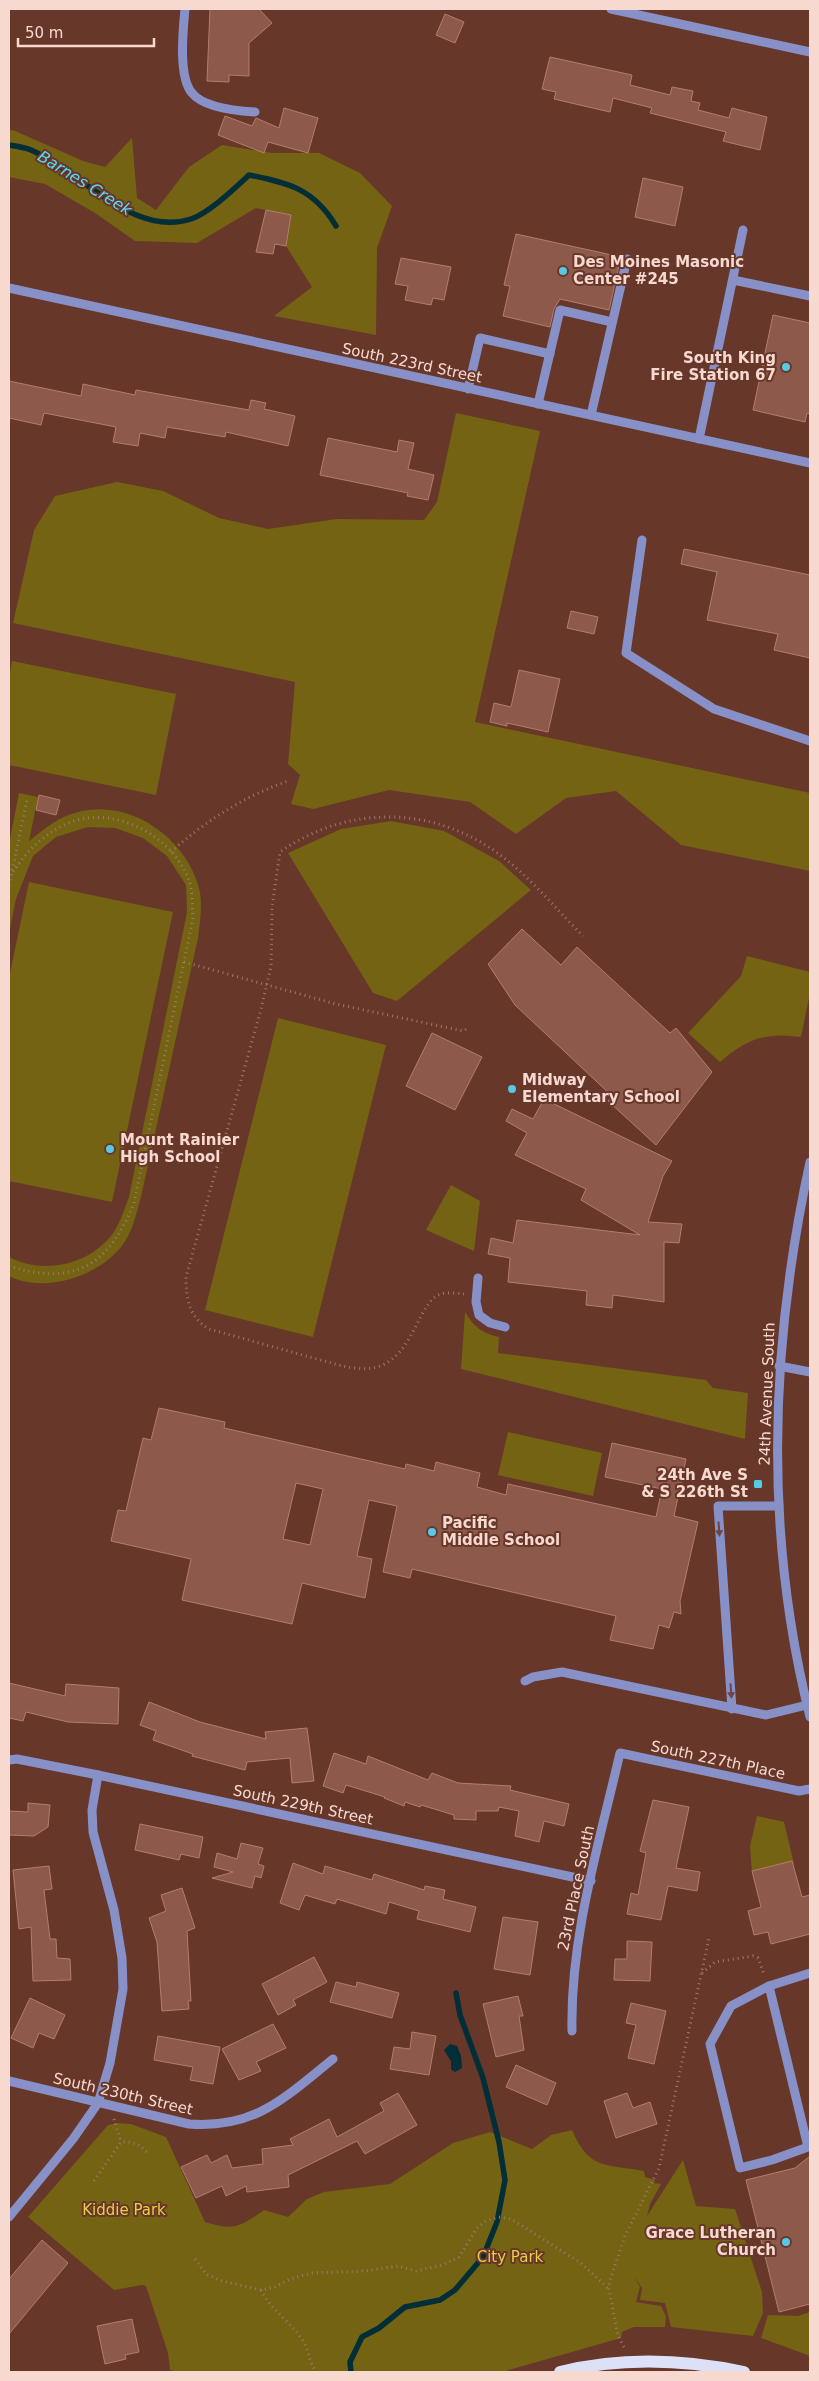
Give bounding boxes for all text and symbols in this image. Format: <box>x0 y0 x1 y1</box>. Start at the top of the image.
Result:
scale bar <box>18 15 154 47</box>
text: 50 m <box>25 24 63 42</box>
water label: Barnes Creek <box>34 146 136 220</box>
place label: Des Moines Masonic Center #245 <box>573 253 744 288</box>
marker: Des Moines Masonic Center #245 <box>557 265 569 277</box>
street label: South 223rd Street <box>340 339 484 387</box>
place label: South King Fire Station 67 <box>650 349 776 384</box>
marker: South King Fire Station 67 <box>780 361 792 373</box>
place label: Midway Elementary School <box>522 1071 680 1106</box>
marker: Midway Elementary School <box>506 1083 518 1095</box>
place label: Mount Rainier High School <box>120 1131 240 1166</box>
marker: Mount Rainier High School <box>104 1143 116 1155</box>
street label: 24th Avenue South <box>756 1322 778 1466</box>
place label: 24th Ave S & S 226th St <box>641 1466 748 1501</box>
marker: 24th Ave S & S 226th St <box>752 1478 764 1490</box>
place label: Pacific Middle School <box>442 1514 560 1549</box>
one-way arrow <box>716 1521 724 1537</box>
marker: Pacific Middle School <box>426 1526 438 1538</box>
one-way arrow <box>727 1683 735 1699</box>
street label: South 227th Place <box>649 1737 787 1783</box>
street label: South 229th Street <box>231 1781 375 1829</box>
street label: 23rd Place South <box>554 1824 598 1952</box>
street label: South 230th Street <box>51 2069 195 2119</box>
park label: Kiddie Park <box>82 2201 166 2219</box>
place label: Grace Lutheran Church <box>645 2224 776 2259</box>
marker: Grace Lutheran Church <box>780 2236 792 2248</box>
park label: City Park <box>477 2248 544 2266</box>

